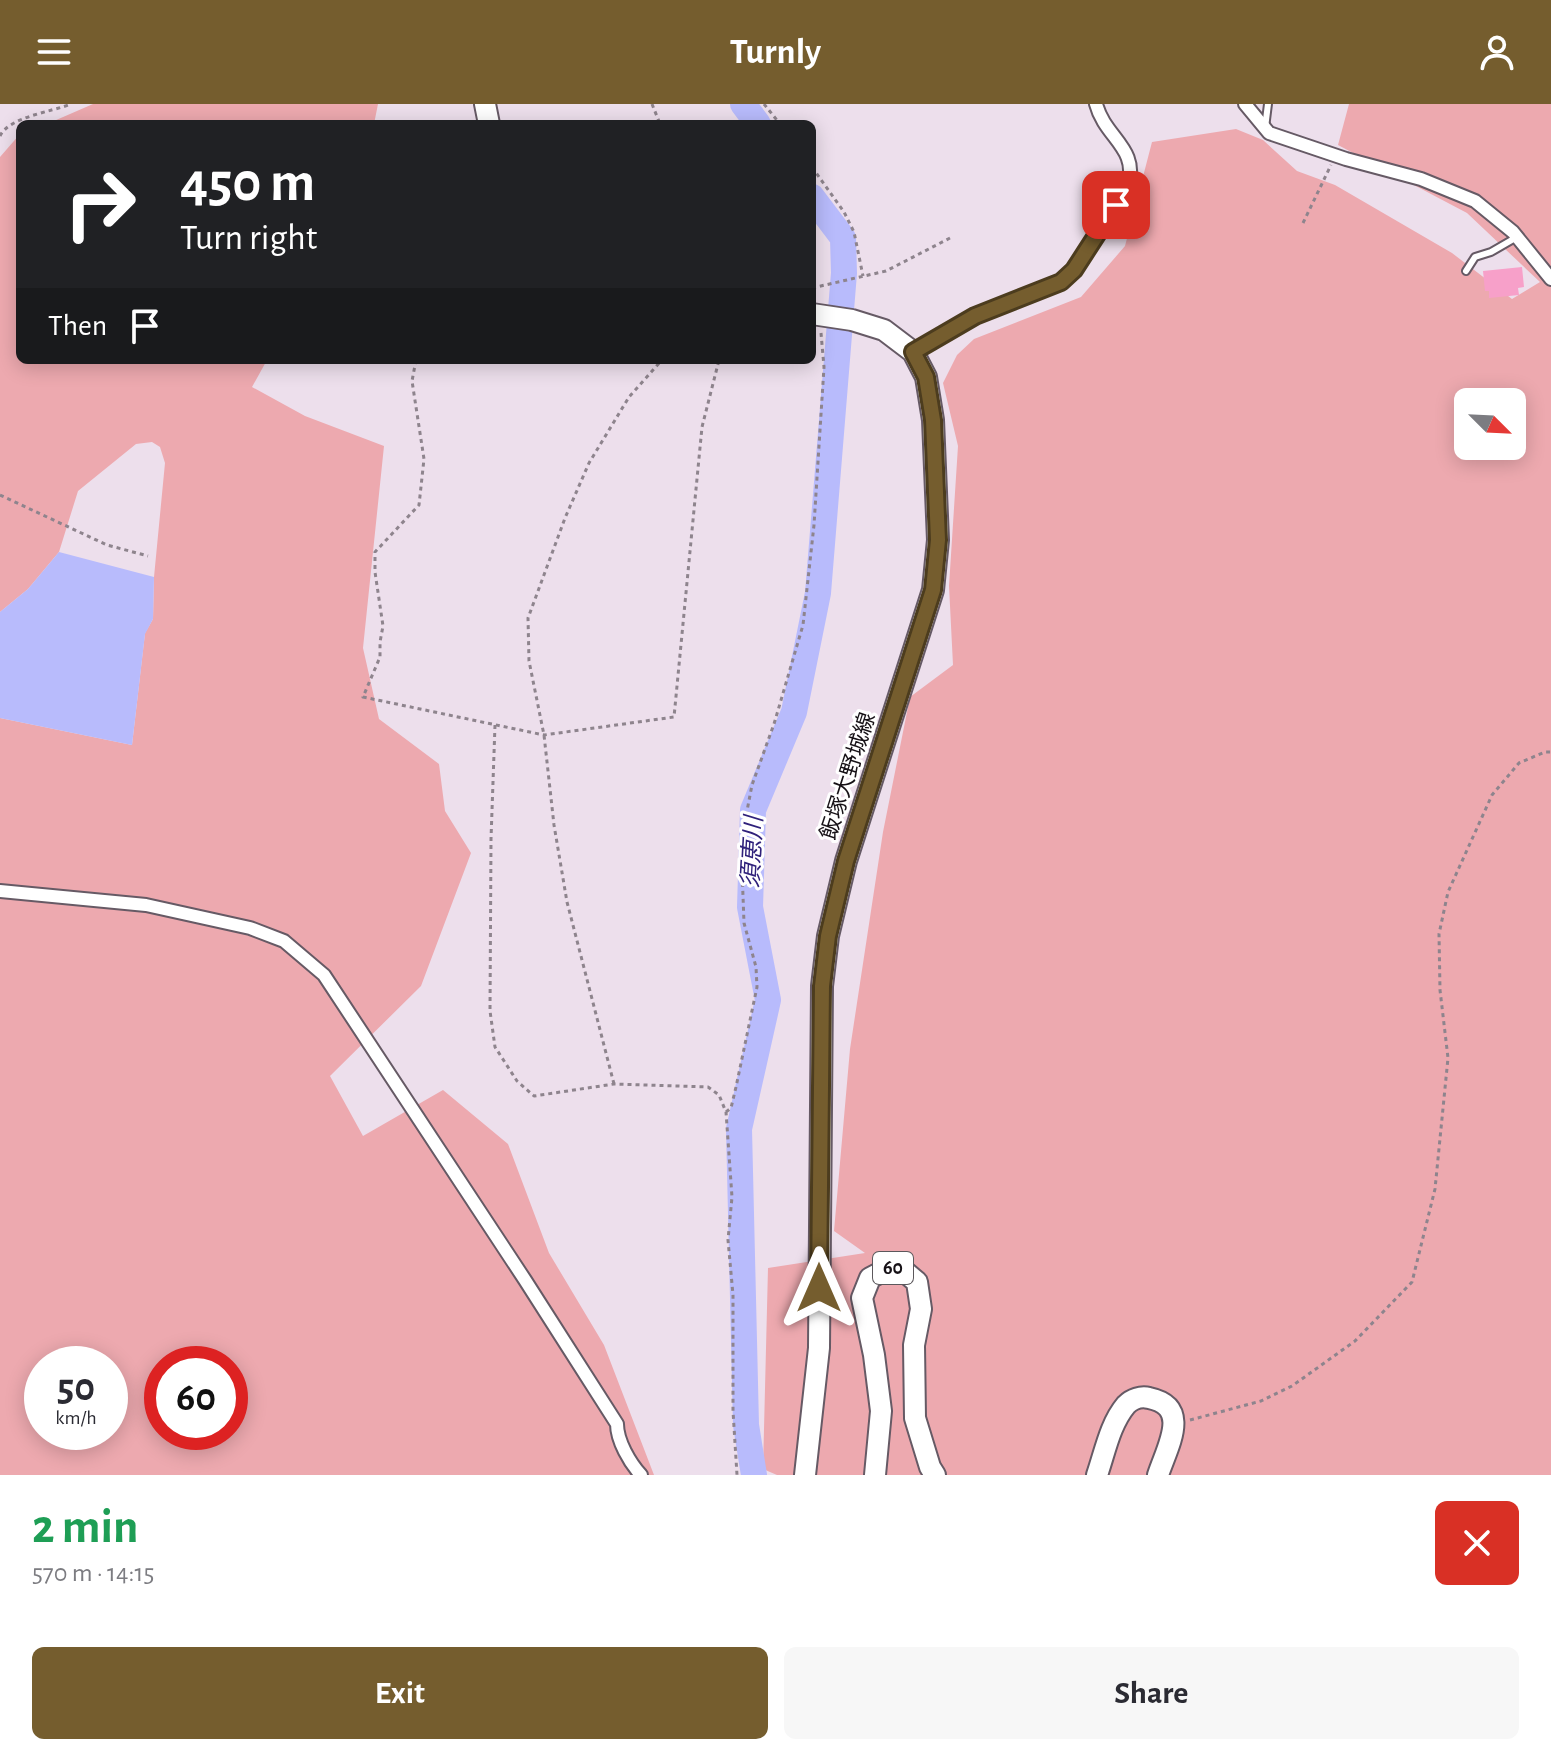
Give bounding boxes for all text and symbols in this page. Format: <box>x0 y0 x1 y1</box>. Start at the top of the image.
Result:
icon: menu <box>32 30 76 74</box>
icon: person <box>1475 30 1519 74</box>
text: Turnly <box>730 34 821 70</box>
icon: right <box>48 152 152 256</box>
text: 450 m <box>180 155 315 211</box>
pin <box>1082 171 1150 239</box>
icon: arrive <box>1094 183 1138 227</box>
text: Turn right <box>180 220 317 256</box>
icon: arrive <box>123 304 167 348</box>
text: Then <box>48 311 107 341</box>
north arrow <box>1454 388 1526 460</box>
map controls <box>1454 388 1526 460</box>
street label: 飯塚大野城線 <box>816 710 879 842</box>
water label: 須恵川 <box>737 812 767 889</box>
position arrow <box>777 1246 861 1330</box>
road number: 60 <box>873 1252 913 1284</box>
speed limit sign: 60 <box>144 1346 248 1450</box>
text: 50 <box>57 1368 95 1408</box>
text: km/h <box>55 1408 97 1428</box>
button: close <box>1435 1501 1519 1585</box>
text: 2 min <box>32 1504 139 1552</box>
text: 570 m · 14:15 <box>32 1560 154 1586</box>
button: Exit <box>32 1647 768 1739</box>
button: Share <box>784 1647 1519 1739</box>

